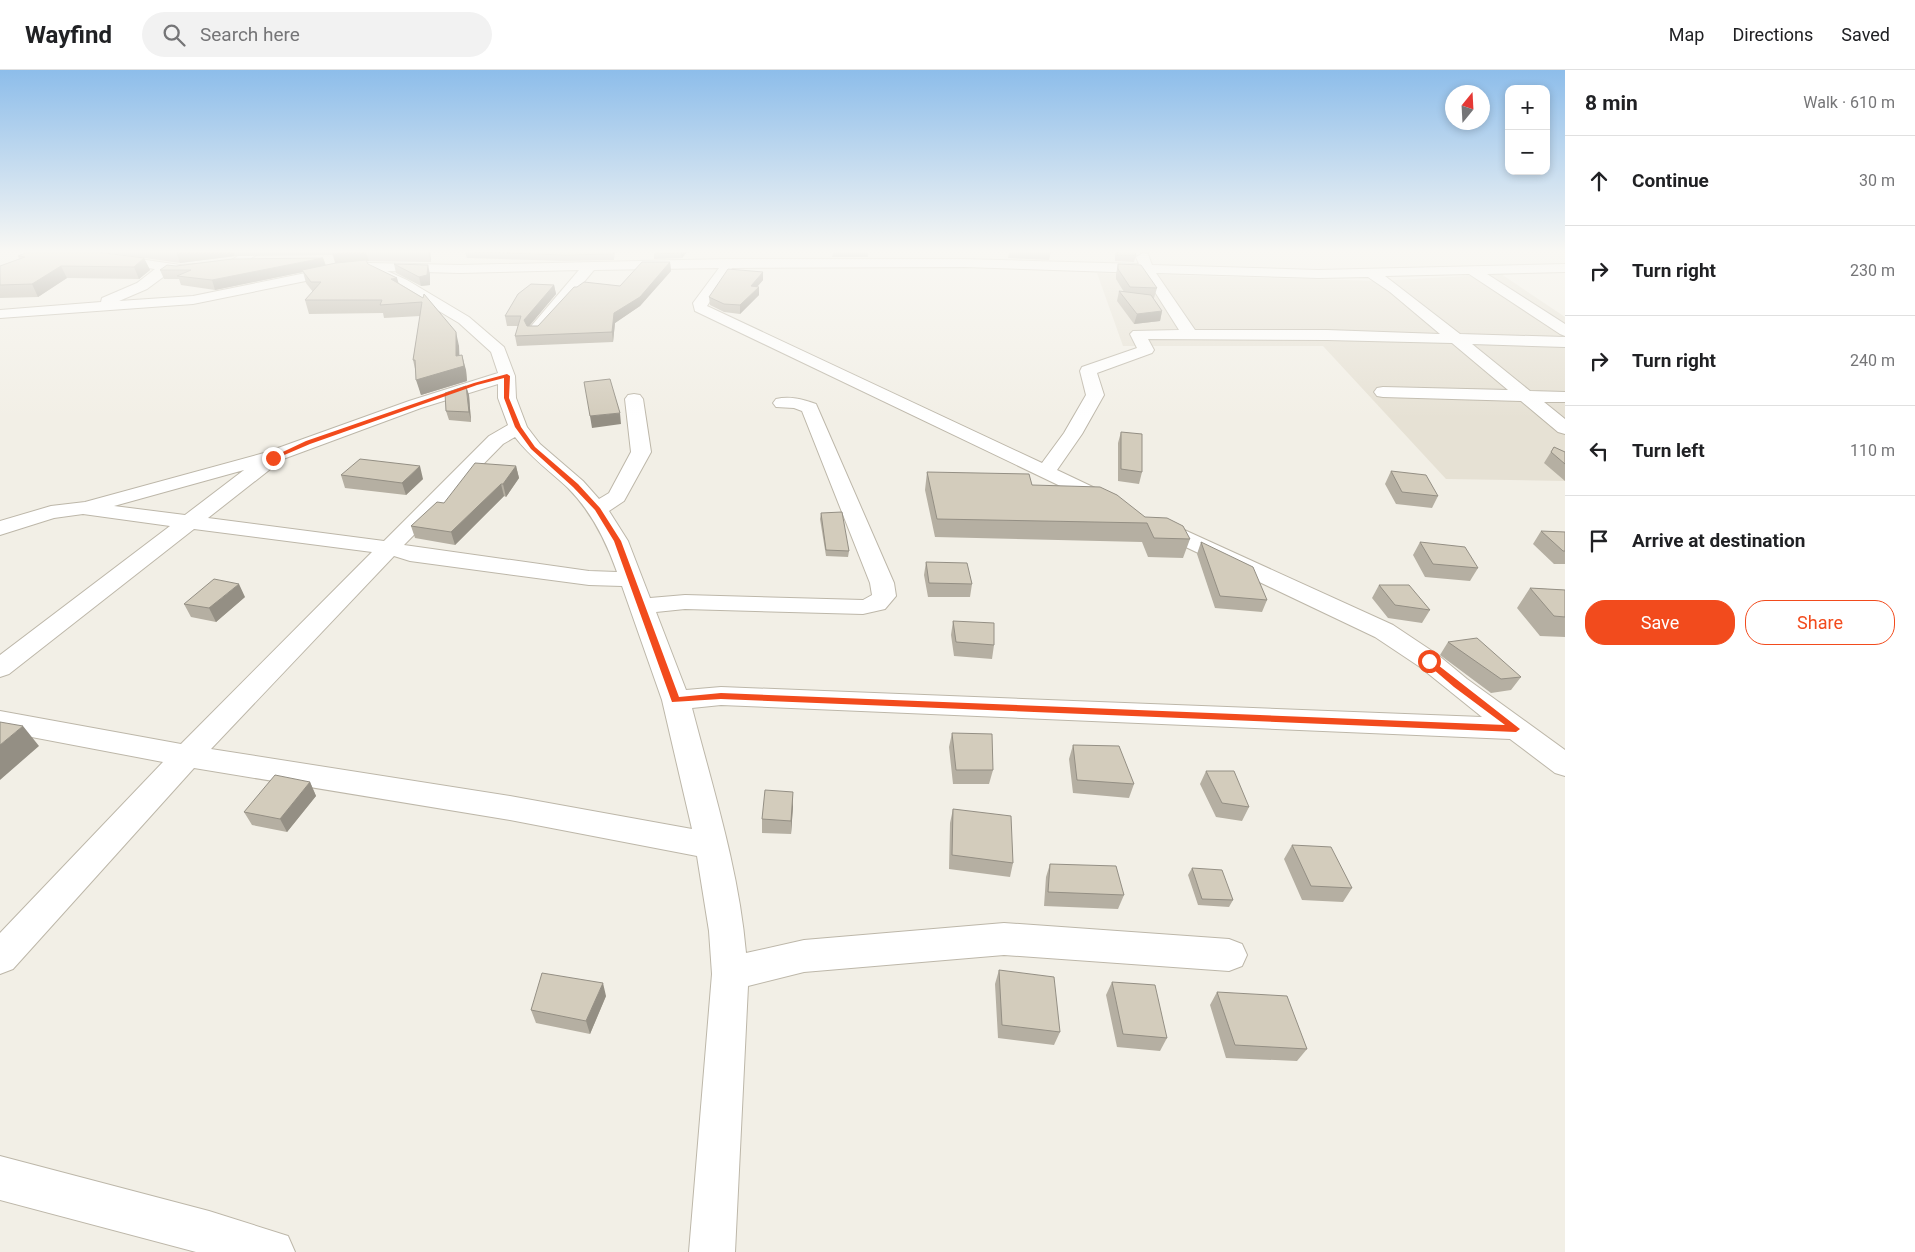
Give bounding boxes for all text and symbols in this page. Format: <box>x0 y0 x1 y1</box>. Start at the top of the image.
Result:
search box <box>142 12 492 57</box>
text: Wayfind <box>25 21 112 49</box>
icon: search <box>160 21 188 49</box>
text: Search here <box>200 23 300 46</box>
text: Map <box>1669 24 1704 45</box>
text: Directions <box>1732 24 1813 45</box>
text: Saved <box>1841 24 1890 45</box>
north arrow <box>1445 85 1490 130</box>
map controls <box>1505 85 1550 175</box>
button: + <box>1505 85 1550 130</box>
text: 8 min <box>1585 91 1638 115</box>
text: Walk · 610 m <box>1803 93 1895 112</box>
button: − <box>1505 130 1550 175</box>
icon: ahead <box>1585 167 1613 195</box>
text: Continue <box>1632 169 1709 192</box>
text: 30 m <box>1859 171 1895 190</box>
icon: right <box>1585 257 1613 285</box>
text: Turn right <box>1632 259 1716 282</box>
text: 230 m <box>1850 261 1895 280</box>
icon: right <box>1585 347 1613 375</box>
text: Turn right <box>1632 349 1716 372</box>
text: 240 m <box>1850 351 1895 370</box>
icon: left <box>1585 437 1613 465</box>
text: Turn left <box>1632 439 1705 462</box>
text: 110 m <box>1850 441 1895 460</box>
route end <box>262 447 285 470</box>
icon: arrive <box>1585 527 1613 555</box>
text: Arrive at destination <box>1632 529 1805 552</box>
button: Save <box>1585 600 1735 645</box>
button: Share <box>1745 600 1895 645</box>
route start <box>1418 650 1441 673</box>

